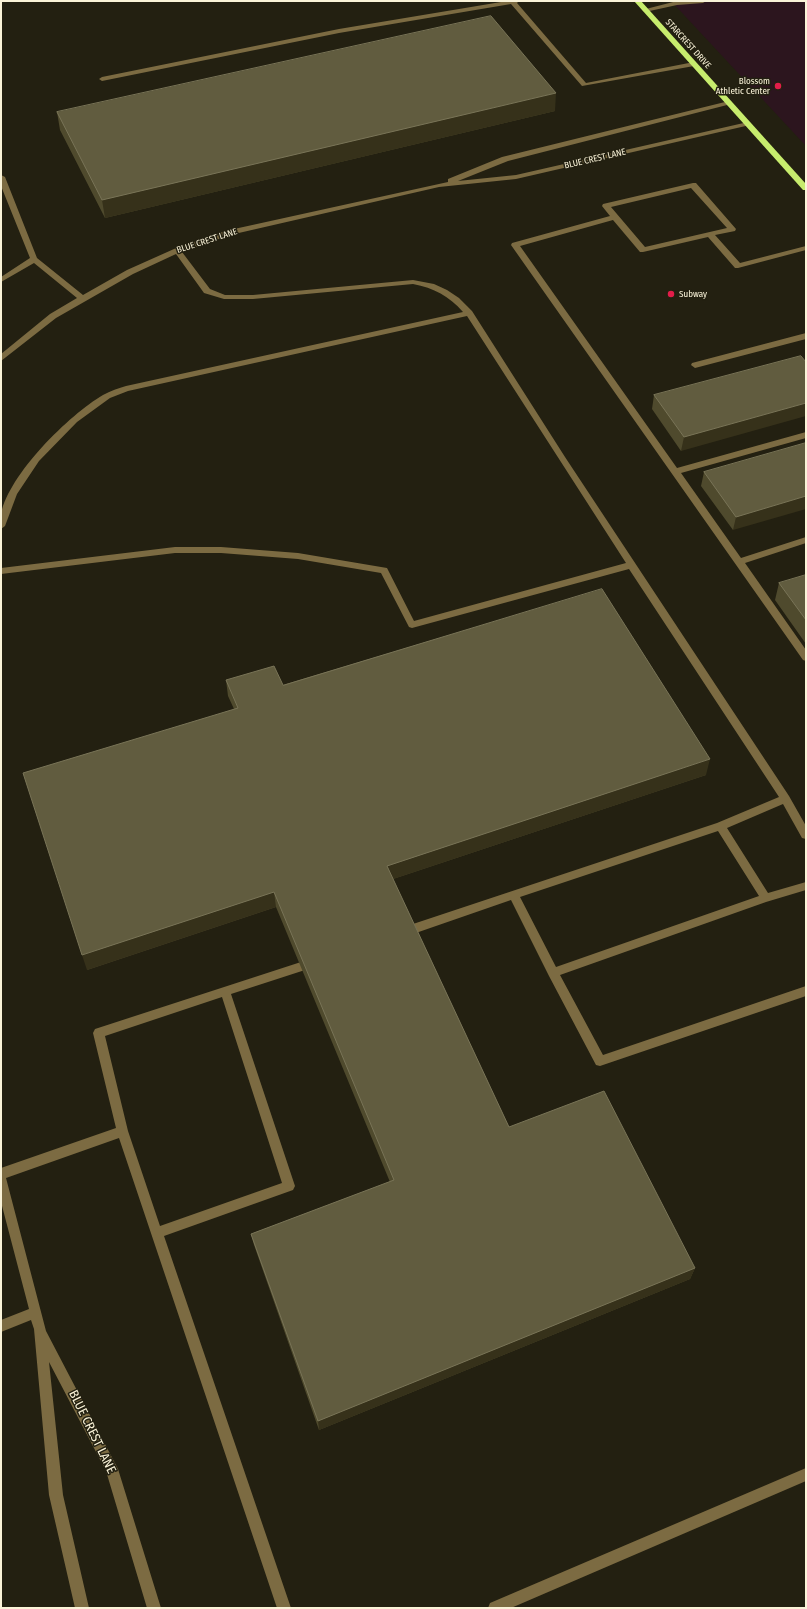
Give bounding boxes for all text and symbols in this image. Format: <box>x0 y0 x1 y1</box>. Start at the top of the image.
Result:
street label: STARCREST DRIVE <box>663 17 713 71</box>
place label: Blossom Athletic Center <box>716 76 770 97</box>
marker: Blossom Athletic Center <box>773 81 783 91</box>
street label: BLUE CREST LANE <box>563 147 627 171</box>
street label: BLUE CREST LANE <box>175 226 239 256</box>
marker: Subway <box>666 289 676 299</box>
place label: Subway <box>679 289 707 299</box>
street label: BLUE CREST LANE <box>65 1388 119 1476</box>

